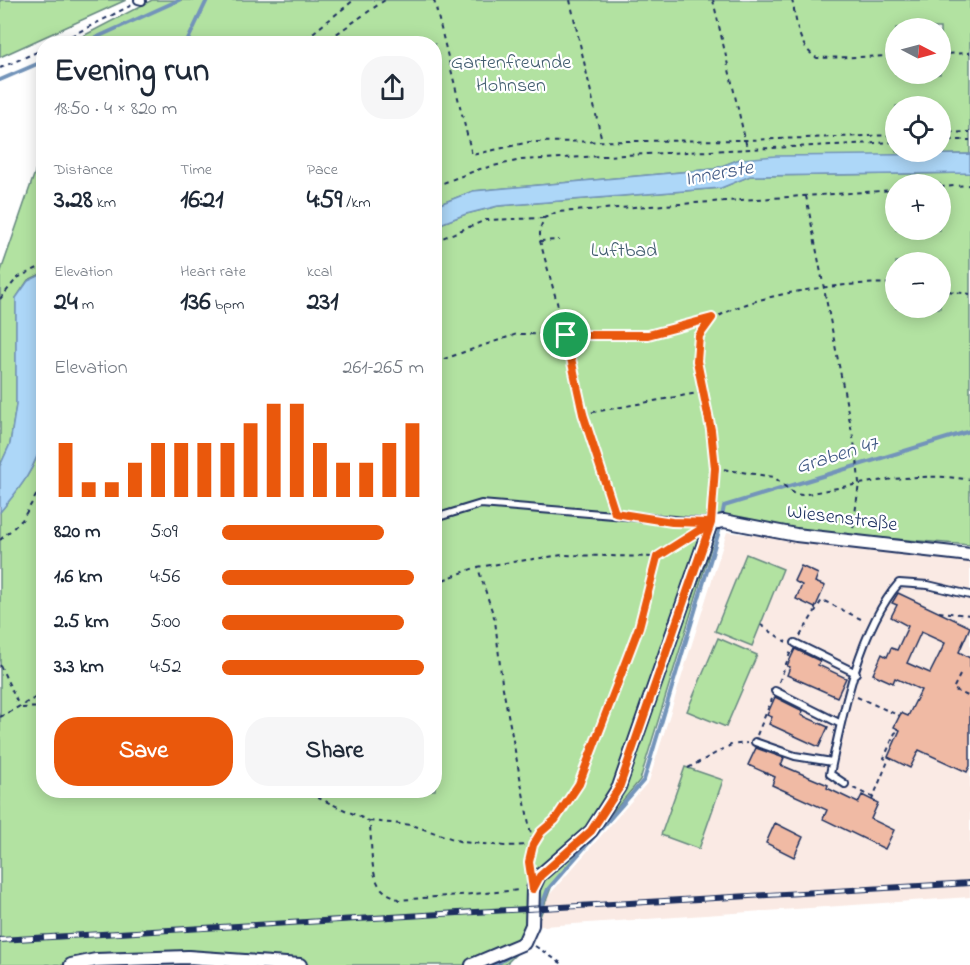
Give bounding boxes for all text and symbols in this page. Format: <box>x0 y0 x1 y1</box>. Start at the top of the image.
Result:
north arrow <box>885 18 951 84</box>
map controls <box>885 18 951 318</box>
text: Evening run <box>54 48 209 96</box>
park label: Gartenfreunde Hohnsen <box>451 49 571 101</box>
button: share <box>361 56 424 119</box>
text: 18:50 · 4 × 820 m <box>54 95 177 124</box>
button: locate <box>885 96 951 162</box>
water label: Innerste <box>683 153 757 195</box>
text: Distance <box>54 158 113 182</box>
text: Time <box>180 158 212 182</box>
text: Pace <box>307 158 338 182</box>
button: + <box>885 174 951 240</box>
text: 3.28 <box>54 182 93 220</box>
text: 16:21 <box>180 182 223 220</box>
text: 4:59 <box>307 182 342 220</box>
text: km <box>93 191 116 215</box>
text: /km <box>342 191 371 215</box>
park label: Luftbad <box>591 237 657 266</box>
button: − <box>885 252 951 318</box>
text: Elevation <box>54 260 113 284</box>
text: Heart rate <box>180 260 246 284</box>
text: kcal <box>307 260 332 284</box>
text: 24 <box>54 284 78 322</box>
text: 136 <box>180 284 211 322</box>
text: 231 <box>307 284 339 322</box>
text: m <box>78 293 94 317</box>
text: bpm <box>211 293 244 317</box>
pin <box>540 309 591 360</box>
icon: arrive <box>549 318 582 351</box>
text: Elevation <box>54 354 128 383</box>
text: 261–265 m <box>342 354 424 383</box>
water label: Graben 47 <box>792 429 883 483</box>
street label: Wiesenstraße <box>785 498 899 540</box>
text: 820 m <box>54 518 101 547</box>
text: 5:09 <box>150 518 178 547</box>
text: 1.6 km <box>54 563 103 592</box>
text: 4:56 <box>150 563 180 592</box>
text: 2.5 km <box>54 608 109 637</box>
text: 5:00 <box>150 608 180 637</box>
text: 3.3 km <box>54 653 104 682</box>
text: 4:52 <box>150 653 181 682</box>
button: Save <box>54 717 233 786</box>
button: Share <box>245 717 424 786</box>

